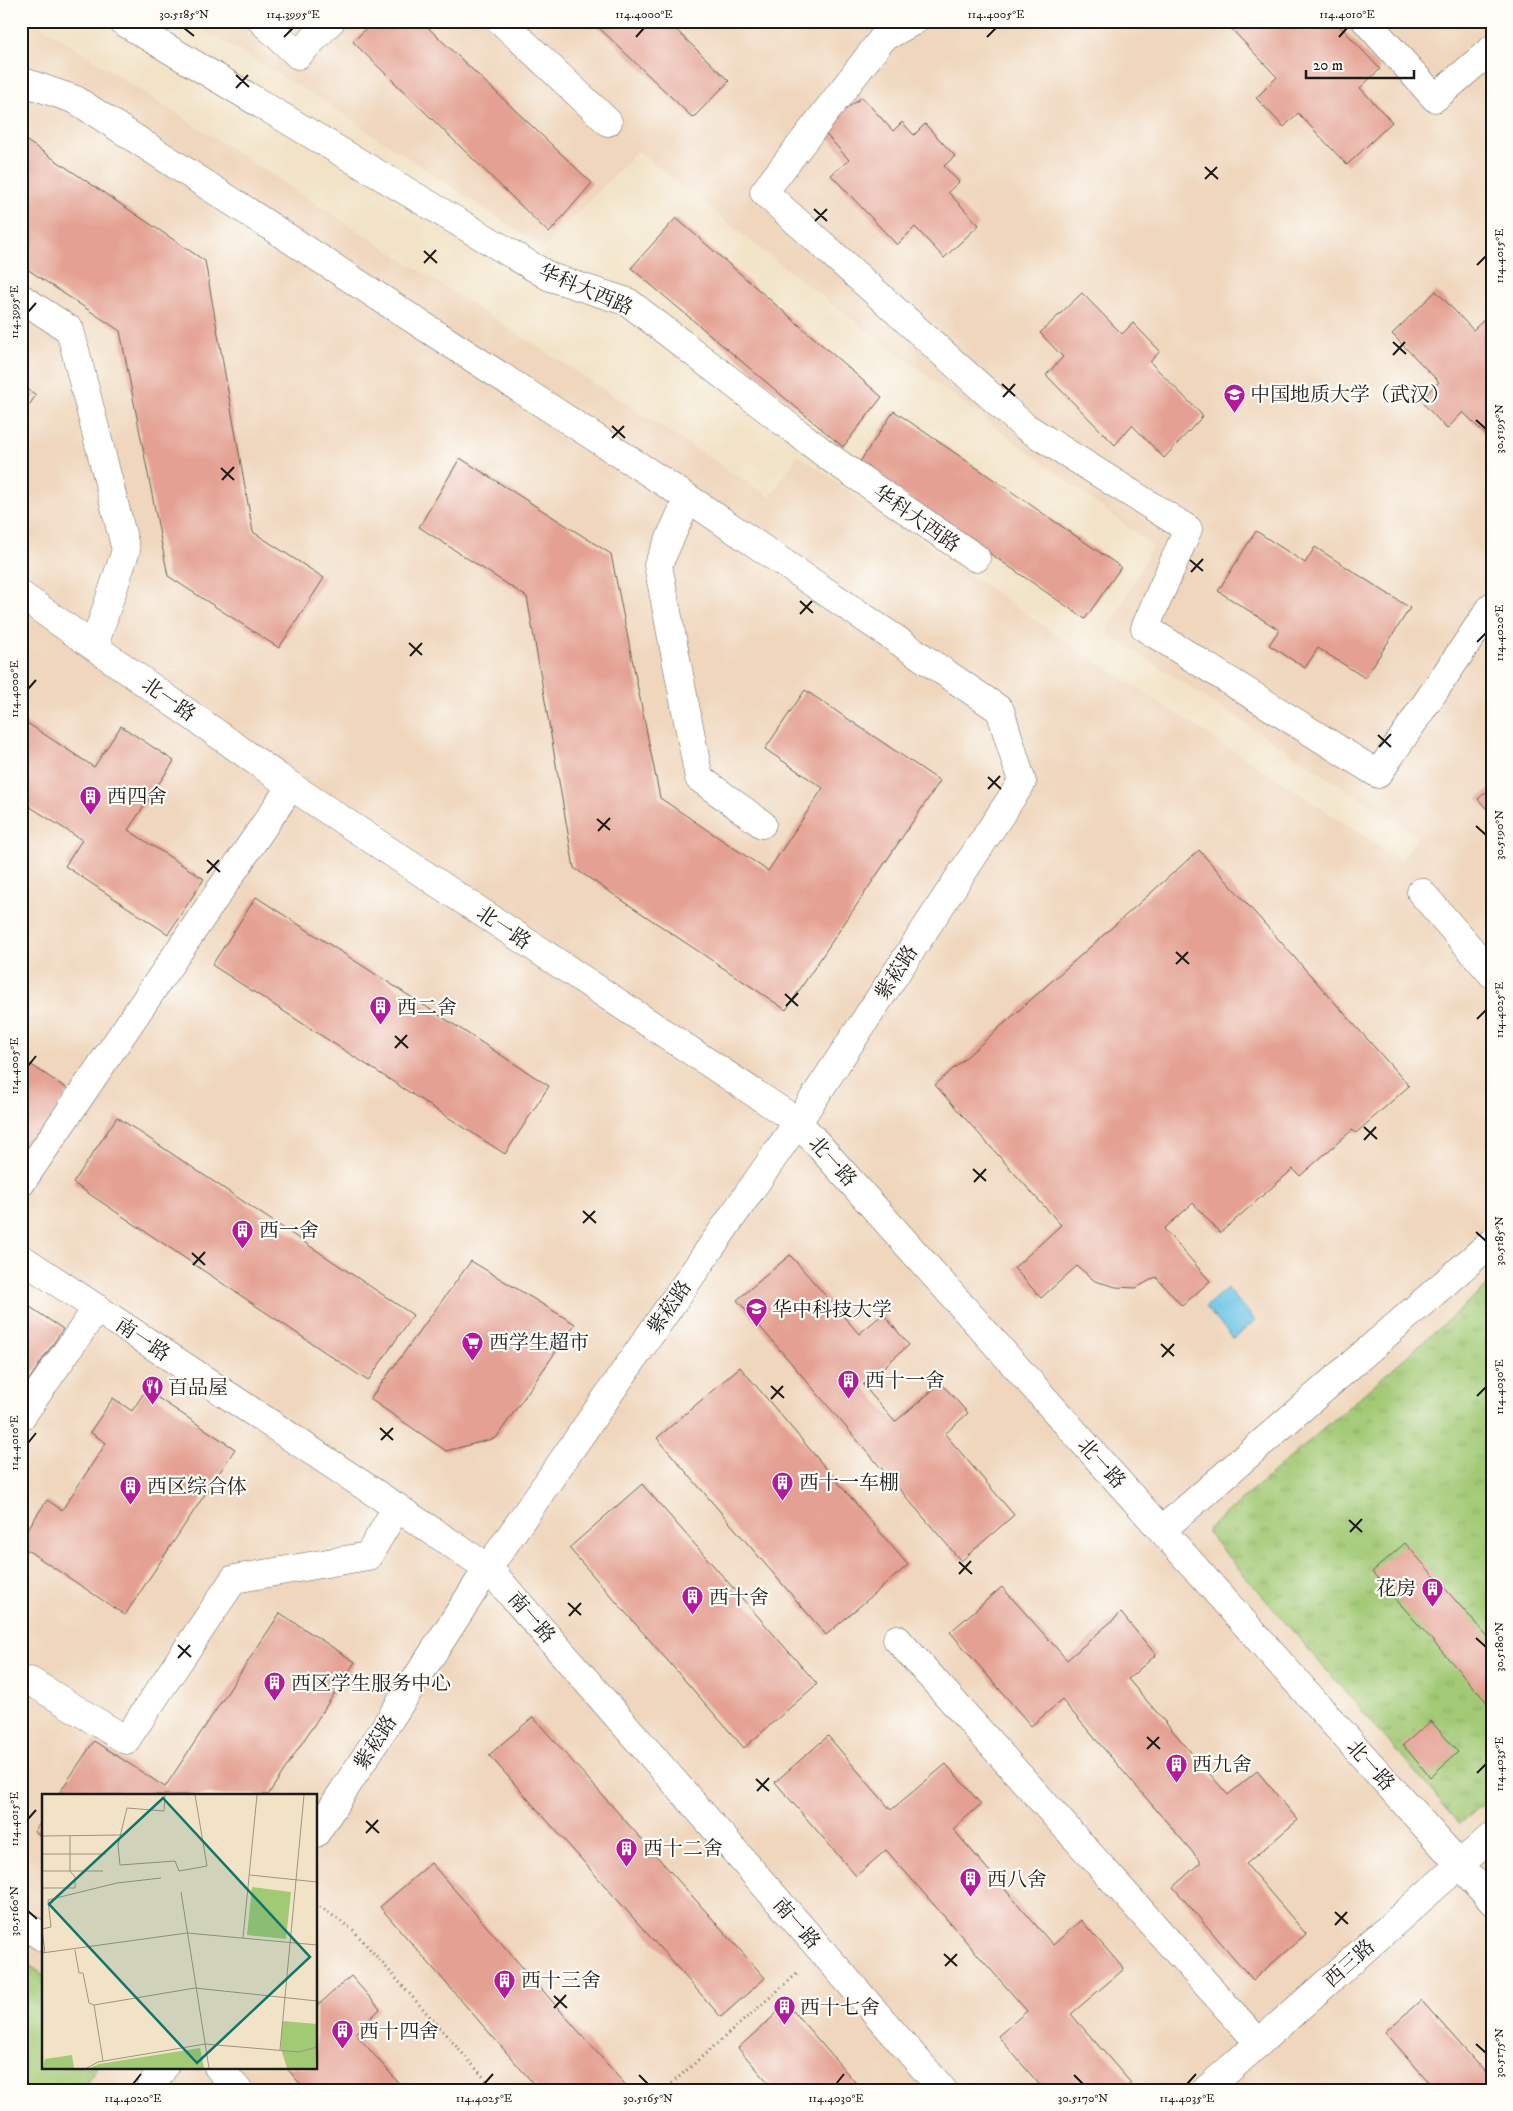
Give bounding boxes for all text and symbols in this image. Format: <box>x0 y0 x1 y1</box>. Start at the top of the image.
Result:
text: 30.5185°N <box>159 7 209 22</box>
text: 114.3995°E <box>266 7 320 22</box>
text: 114.4000°E <box>615 7 673 22</box>
text: 114.4005°E <box>967 7 1025 22</box>
text: 114.4010°E <box>1319 7 1375 22</box>
scale bar <box>1306 48 1413 80</box>
text: 20 m <box>1313 56 1343 75</box>
text: 114.4015°E <box>1492 228 1507 283</box>
street label: 华科大西路 <box>535 259 636 321</box>
text: 114.3995°E <box>7 285 22 339</box>
school or university icon: 中国地质大学（武汉） <box>1222 382 1246 413</box>
place label: 中国地质大学（武汉） <box>1250 383 1450 408</box>
text: 30.5195°N <box>1492 404 1507 454</box>
street label: 华科大西路 <box>868 480 964 558</box>
text: 114.4020°E <box>1492 604 1507 662</box>
text: 114.4000°E <box>7 660 22 718</box>
street label: 北一路 <box>136 673 200 728</box>
building icon: 西四舍 <box>79 784 103 815</box>
place label: 西四舍 <box>107 785 167 810</box>
text: 30.5190°N <box>1492 810 1507 860</box>
street label: 北一路 <box>471 901 535 955</box>
street label: 紫菘路 <box>870 941 924 1005</box>
text: 114.4025°E <box>1492 981 1507 1038</box>
building icon: 西二舍 <box>369 995 393 1026</box>
place label: 西二舍 <box>397 996 457 1021</box>
text: 114.4005°E <box>7 1037 22 1095</box>
street label: 北一路 <box>803 1131 861 1193</box>
text: 30.5185°N <box>1492 1216 1507 1266</box>
building icon: 西一舍 <box>231 1218 255 1249</box>
place label: 西一舍 <box>259 1219 319 1244</box>
street label: 紫菘路 <box>643 1276 698 1340</box>
school or university icon: 华中科技大学 <box>744 1297 768 1328</box>
place label: 华中科技大学 <box>772 1298 892 1323</box>
street label: 南一路 <box>110 1313 174 1367</box>
supermarket icon: 西学生超市 <box>461 1330 485 1361</box>
place label: 西学生超市 <box>489 1331 589 1356</box>
text: 114.4030°E <box>1492 1359 1507 1415</box>
building icon: 西十一舍 <box>837 1368 861 1399</box>
place label: 西十一舍 <box>865 1369 945 1394</box>
restaurant icon: 百品屋 <box>140 1375 164 1406</box>
place label: 百品屋 <box>168 1376 228 1401</box>
text: 114.4010°E <box>7 1415 22 1471</box>
street label: 北一路 <box>1072 1433 1130 1495</box>
building icon: 西十一车棚 <box>771 1470 795 1501</box>
place label: 西十一车棚 <box>799 1471 899 1496</box>
building icon: 西区综合体 <box>119 1474 143 1505</box>
place label: 西区综合体 <box>147 1475 247 1500</box>
building icon: 花房 <box>1420 1576 1444 1607</box>
place label: 花房 <box>1376 1577 1416 1602</box>
building icon: 西十舍 <box>681 1585 705 1616</box>
place label: 西十舍 <box>709 1586 769 1611</box>
street label: 南一路 <box>502 1587 560 1649</box>
text: 30.5180°N <box>1492 1622 1507 1672</box>
building icon: 西区学生服务中心 <box>263 1671 287 1702</box>
place label: 西区学生服务中心 <box>291 1672 451 1697</box>
street label: 紫菘路 <box>349 1711 403 1775</box>
street label: 北一路 <box>1341 1735 1399 1797</box>
text: 114.4035°E <box>1492 1736 1507 1792</box>
building icon: 西九舍 <box>1164 1752 1188 1783</box>
place label: 西九舍 <box>1192 1753 1252 1778</box>
text: 114.4015°E <box>7 1791 22 1846</box>
inset map <box>42 1794 318 2068</box>
building icon: 西十二舍 <box>615 1836 639 1867</box>
place label: 西十二舍 <box>643 1837 723 1862</box>
building icon: 西八舍 <box>959 1867 983 1898</box>
place label: 西八舍 <box>987 1868 1047 1893</box>
text: 30.5160°N <box>7 1886 22 1936</box>
street label: 南一路 <box>767 1893 825 1955</box>
street label: 西三路 <box>1319 1935 1381 1993</box>
building icon: 西十三舍 <box>493 1968 517 1999</box>
place label: 西十三舍 <box>521 1969 601 1994</box>
building icon: 西十七舍 <box>772 1995 796 2026</box>
place label: 西十七舍 <box>800 1996 880 2021</box>
building icon: 西十四舍 <box>331 2019 355 2050</box>
place label: 西十四舍 <box>359 2020 439 2045</box>
text: 30.5175°N <box>1492 2028 1507 2078</box>
text: 114.4020°E <box>104 2091 162 2106</box>
text: 114.4025°E <box>456 2091 513 2106</box>
text: 30.5165°N <box>623 2091 673 2106</box>
text: 114.4030°E <box>808 2091 864 2106</box>
text: 30.5170°N <box>1058 2091 1108 2106</box>
text: 114.4035°E <box>1159 2091 1215 2106</box>

